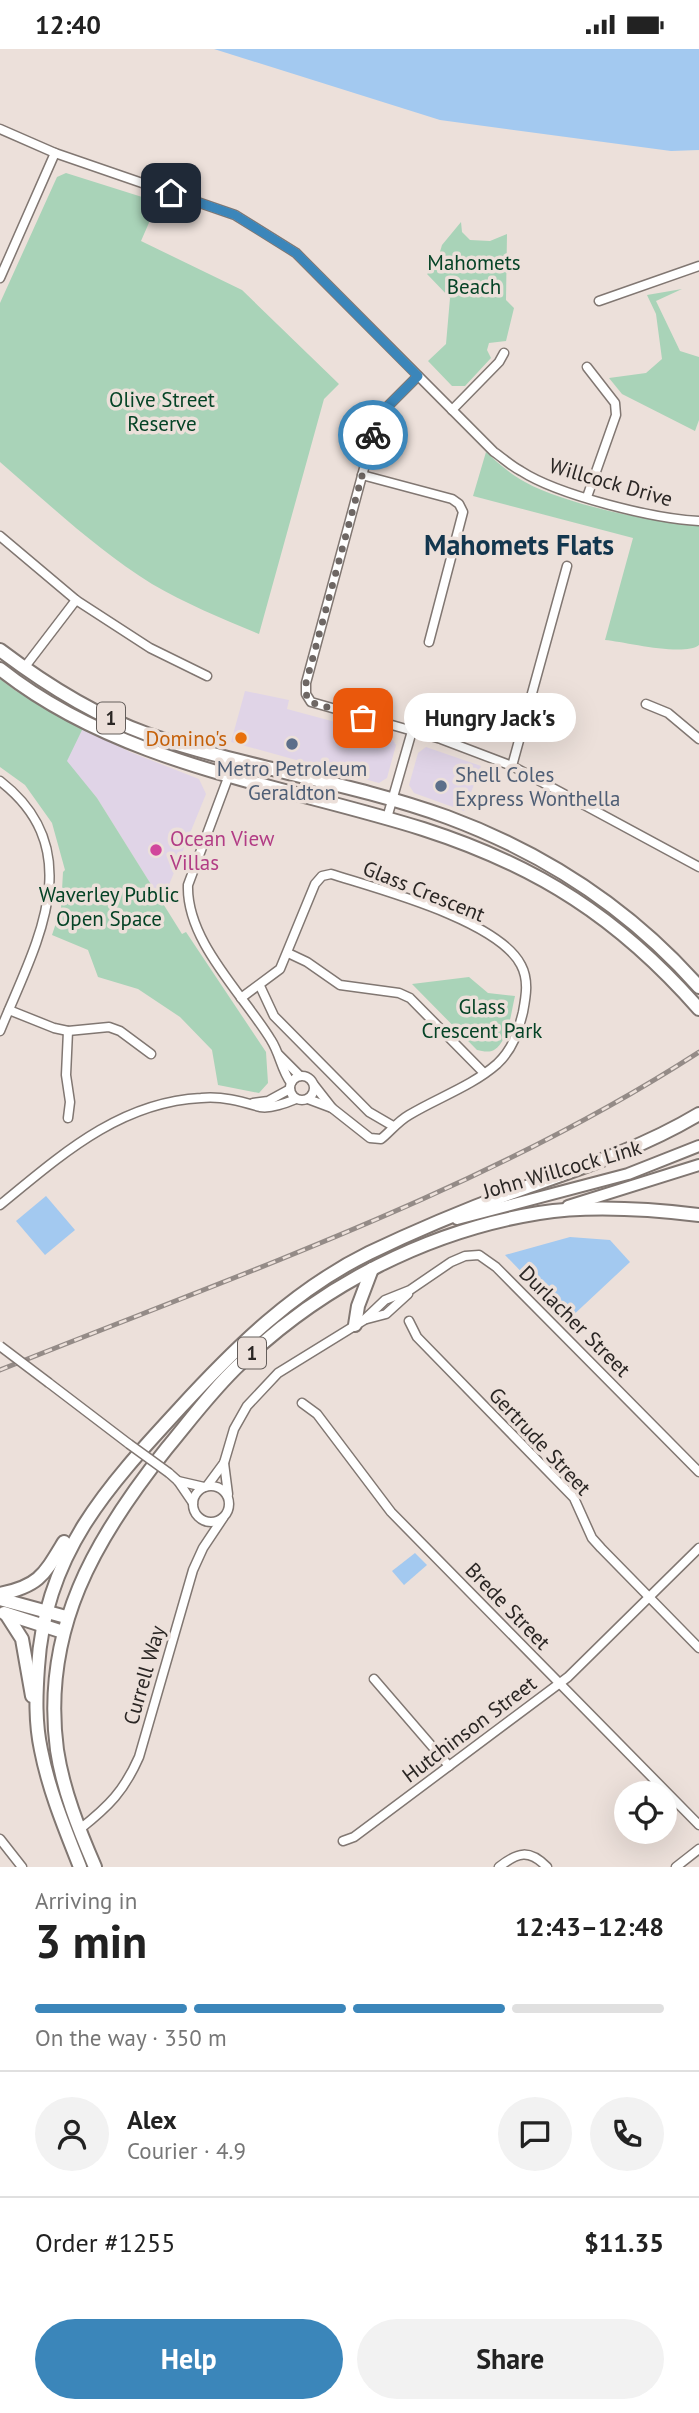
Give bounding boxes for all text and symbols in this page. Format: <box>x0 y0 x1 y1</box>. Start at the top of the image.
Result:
text: 12:40 <box>35 8 101 41</box>
pin <box>141 163 201 223</box>
icon: home <box>152 174 190 212</box>
park label: Mahomets Beach <box>427 249 521 300</box>
park label: Olive Street Reserve <box>109 386 215 437</box>
courier <box>338 400 408 470</box>
icon: bike <box>354 416 392 454</box>
street label: Willcock Drive <box>546 452 676 512</box>
district label: Mahomets Flats <box>424 526 614 563</box>
pin <box>333 688 393 748</box>
callout: Hungry Jack's <box>405 693 576 743</box>
icon: bag <box>344 699 382 737</box>
road number: 1 <box>97 703 125 733</box>
text: Hungry Jack's <box>425 703 555 732</box>
place label: Domino's <box>146 725 227 752</box>
marker: Domino's <box>233 730 249 746</box>
marker: Metro Petroleum Geraldton <box>284 736 300 752</box>
place label: Metro Petroleum Geraldton <box>217 755 367 806</box>
place label: Shell Coles Express Wonthella <box>455 761 620 812</box>
marker: Shell Coles Express Wonthella <box>433 778 449 794</box>
place label: Ocean View Villas <box>169 825 275 876</box>
marker: Ocean View Villas <box>148 842 164 858</box>
street label: Glass Crescent <box>359 854 489 928</box>
park label: Waverley Public Open Space <box>39 881 179 932</box>
park label: Glass Crescent Park <box>422 993 542 1044</box>
street label: John Willcock Link <box>479 1133 644 1205</box>
street label: Durlacher Street <box>514 1260 636 1382</box>
road number: 1 <box>238 1337 266 1369</box>
street label: Gertrude Street <box>483 1381 597 1501</box>
street label: Brede Street <box>460 1557 556 1655</box>
street label: Currell Way <box>117 1622 171 1728</box>
street label: Hutchinson Street <box>396 1670 542 1788</box>
map controls <box>614 1781 677 1844</box>
button: locate <box>614 1781 677 1844</box>
text: Arriving in <box>35 1886 137 1915</box>
text: 12:43–12:48 <box>515 1910 664 1943</box>
text: 3 min <box>35 1911 147 1971</box>
text: On the way · 350 m <box>35 2023 227 2052</box>
button: person <box>35 2097 109 2171</box>
button: chat <box>498 2097 572 2171</box>
button: phone <box>590 2097 664 2171</box>
text: Alex <box>127 2103 177 2136</box>
text: Courier · 4.9 <box>127 2136 246 2165</box>
text: Order #1255 <box>35 2226 175 2259</box>
text: $11.35 <box>584 2226 664 2259</box>
button: Help <box>35 2319 343 2399</box>
button: Share <box>357 2319 664 2399</box>

